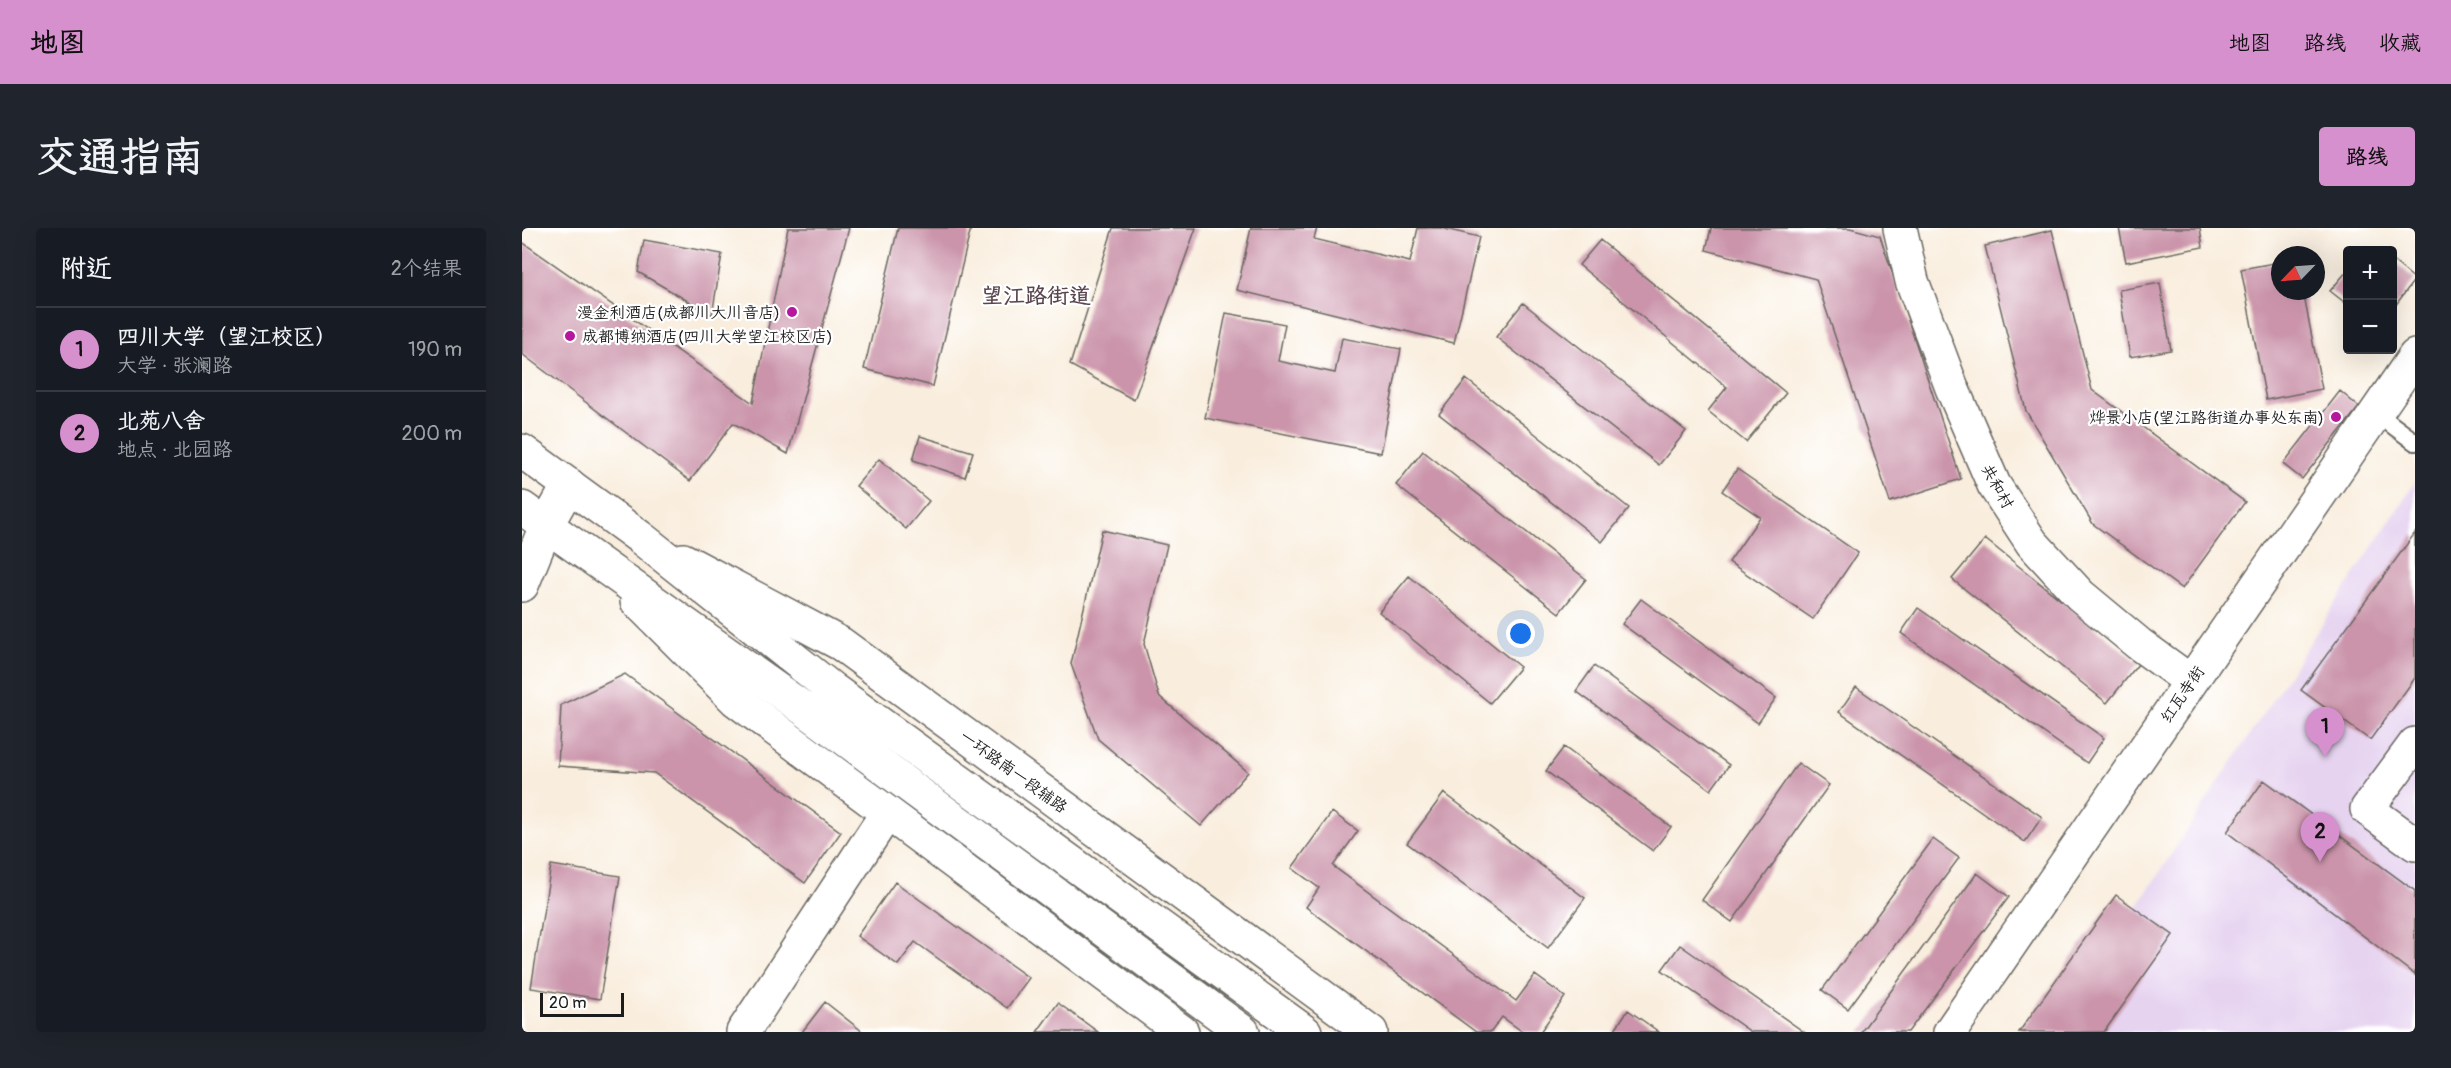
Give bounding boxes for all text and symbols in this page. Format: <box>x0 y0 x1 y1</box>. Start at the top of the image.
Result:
text: 地图 <box>30 26 86 61</box>
text: 地图 <box>2229 30 2271 57</box>
text: 路线 <box>2304 30 2346 57</box>
text: 收藏 <box>2379 30 2421 57</box>
button: 路线 <box>2319 127 2415 186</box>
text: 交通指南 <box>36 132 204 184</box>
north arrow <box>2271 246 2325 300</box>
map controls <box>2343 246 2397 354</box>
button: + <box>2343 246 2397 300</box>
text: 附近 <box>60 253 112 285</box>
text: 2个结果 <box>391 256 462 281</box>
district label: 望江路街道 <box>981 282 1091 310</box>
button: − <box>2343 300 2397 354</box>
place label: 漫金利酒店(成都川大川音店) <box>577 303 780 323</box>
marker: 漫金利酒店(成都川大川音店) <box>785 305 799 319</box>
text: 四川大学（望江校区） <box>117 323 337 351</box>
place label: 成都博纳酒店(四川大学望江校区店) <box>582 327 833 347</box>
marker: 成都博纳酒店(四川大学望江校区店) <box>563 329 577 343</box>
text: 1 <box>76 337 83 362</box>
text: 190 m <box>408 337 462 362</box>
text: 大学 · 张澜路 <box>117 353 232 378</box>
text: 北苑八舍 <box>117 407 205 435</box>
place label: 烨景小店(望江路街道办事处东南) <box>2089 408 2324 428</box>
marker: 烨景小店(望江路街道办事处东南) <box>2329 410 2343 424</box>
text: 2 <box>74 421 85 446</box>
text: 200 m <box>401 421 462 446</box>
text: 地点 · 北园路 <box>117 437 232 462</box>
street label: 共和村 <box>1977 461 2018 512</box>
your location <box>1506 619 1535 648</box>
street label: 红瓦寺街 <box>2157 662 2209 727</box>
pin: 1 <box>2306 708 2344 757</box>
street label: 一环路南一段辅路 <box>956 726 1071 818</box>
pin: 2 <box>2300 812 2340 862</box>
scale bar <box>540 990 624 1018</box>
text: 20 m <box>549 993 587 1013</box>

